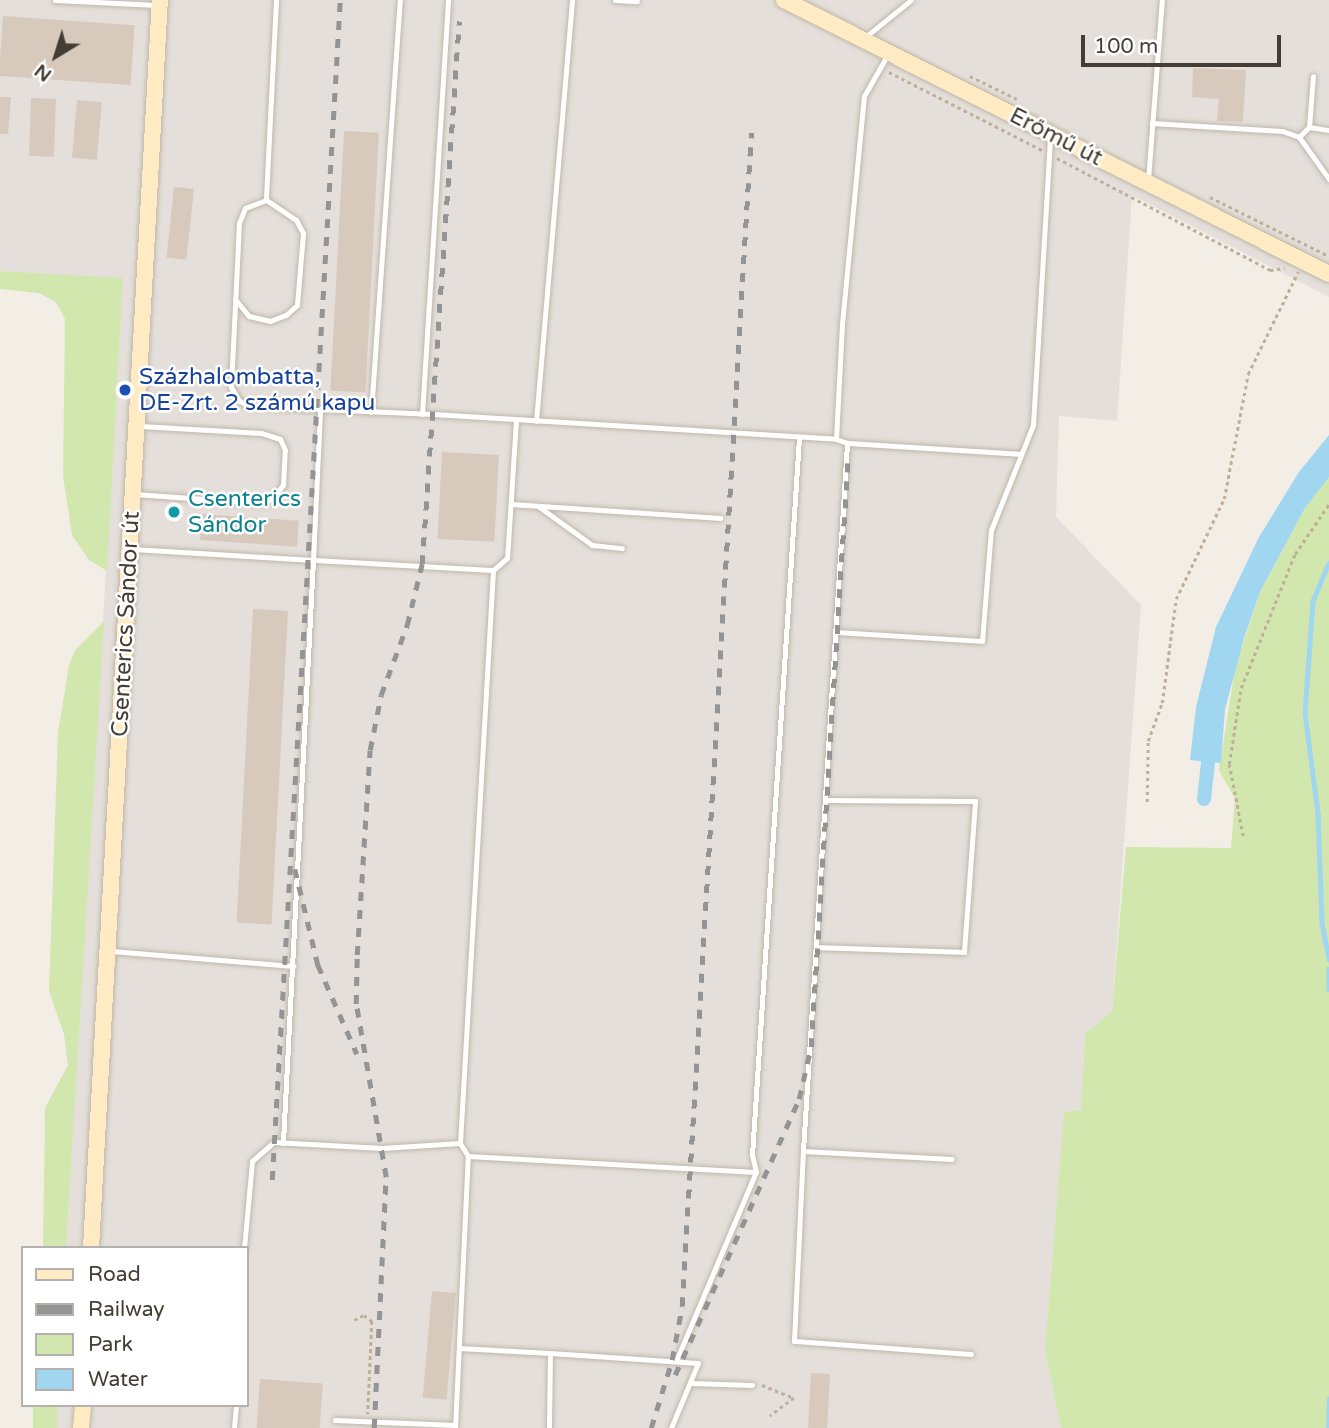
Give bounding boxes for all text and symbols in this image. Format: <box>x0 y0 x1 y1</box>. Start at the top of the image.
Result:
north arrow <box>21 21 91 91</box>
scale bar <box>1084 21 1284 65</box>
text: 100 m <box>1094 34 1158 59</box>
text: N <box>30 59 56 86</box>
street label: Erőmű út <box>1005 102 1107 172</box>
place label: Százhalombatta, DE-Zrt. 2 számú kapu <box>139 363 375 417</box>
marker: Százhalombatta, DE-Zrt. 2 számú kapu <box>117 382 133 398</box>
place label: Csenterics Sándor <box>188 485 301 539</box>
marker: Csenterics Sándor <box>166 504 182 520</box>
street label: Csenterics Sándor út <box>106 510 146 738</box>
legend <box>21 1246 248 1407</box>
text: Road <box>88 1262 141 1287</box>
text: Railway <box>88 1297 165 1322</box>
text: Park <box>88 1332 133 1357</box>
text: Water <box>88 1367 148 1392</box>

